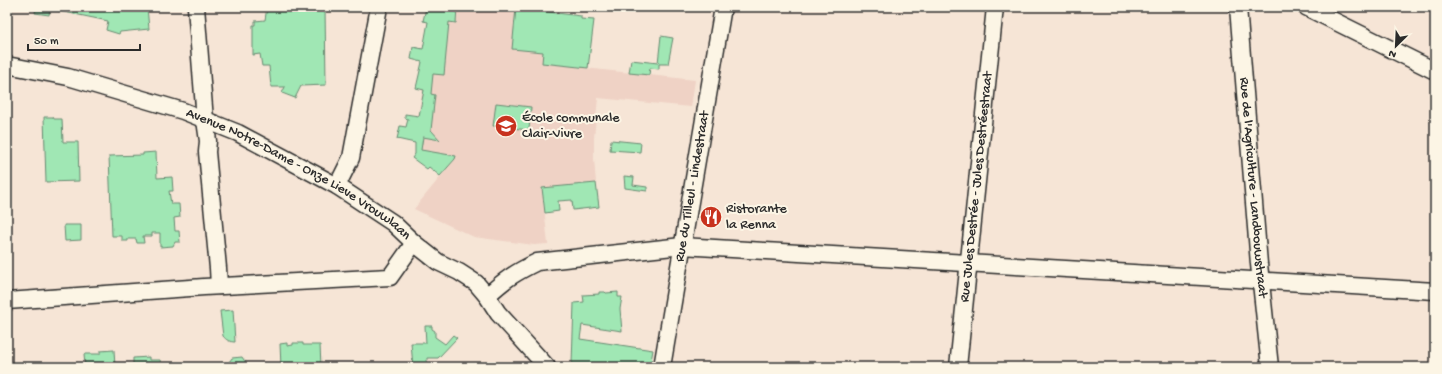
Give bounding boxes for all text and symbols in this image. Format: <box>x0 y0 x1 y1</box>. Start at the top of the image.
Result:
scale bar <box>28 26 140 52</box>
north arrow <box>1376 26 1416 66</box>
text: 50 m <box>34 35 59 49</box>
text: N <box>1387 46 1398 60</box>
street label: Rue Jules Destrée - Jules Destréestraat <box>956 70 997 303</box>
street label: Rue de l'Agriculture - Landbouwstraat <box>1235 76 1271 300</box>
street label: Avenue Notre-Dame - Onze Lieve Vrouwlaan <box>183 105 415 244</box>
street label: Rue du Tilleul - Lindestraat <box>671 109 714 263</box>
place label: École communale Clair-Vivre <box>522 110 620 143</box>
school or university icon: École communale Clair-Vivre <box>493 113 519 139</box>
place label: Ristorante la Renna <box>726 201 788 234</box>
restaurant icon: Ristorante la Renna <box>698 204 724 230</box>

